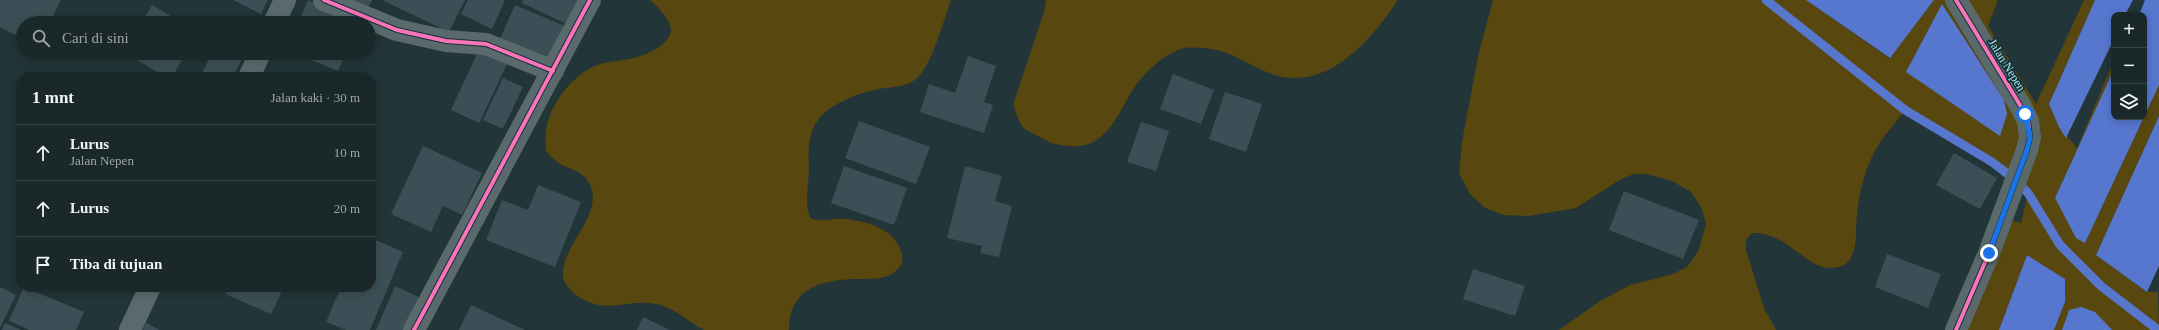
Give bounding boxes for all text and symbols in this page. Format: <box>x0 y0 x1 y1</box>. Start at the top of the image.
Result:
map controls <box>2111 12 2147 120</box>
button: + <box>2111 12 2147 48</box>
search box <box>16 16 376 60</box>
icon: search <box>30 27 52 49</box>
text: Cari di sini <box>62 30 129 46</box>
street label: Jalan Nepen <box>1985 36 2029 94</box>
button: − <box>2111 48 2147 84</box>
button: layers <box>2111 84 2147 120</box>
text: 1 mnt <box>32 88 74 107</box>
text: Jalan kaki · 30 m <box>270 90 360 105</box>
route start <box>2016 105 2034 123</box>
text: Lurus <box>70 136 109 152</box>
icon: ahead <box>32 142 54 164</box>
text: 10 m <box>334 145 360 160</box>
text: Jalan Nepen <box>70 153 134 168</box>
icon: ahead <box>32 198 54 220</box>
text: Lurus <box>70 200 109 216</box>
text: 20 m <box>334 201 360 216</box>
route end <box>1980 244 1998 262</box>
icon: arrive <box>32 254 54 276</box>
text: Tiba di tujuan <box>70 256 162 272</box>

